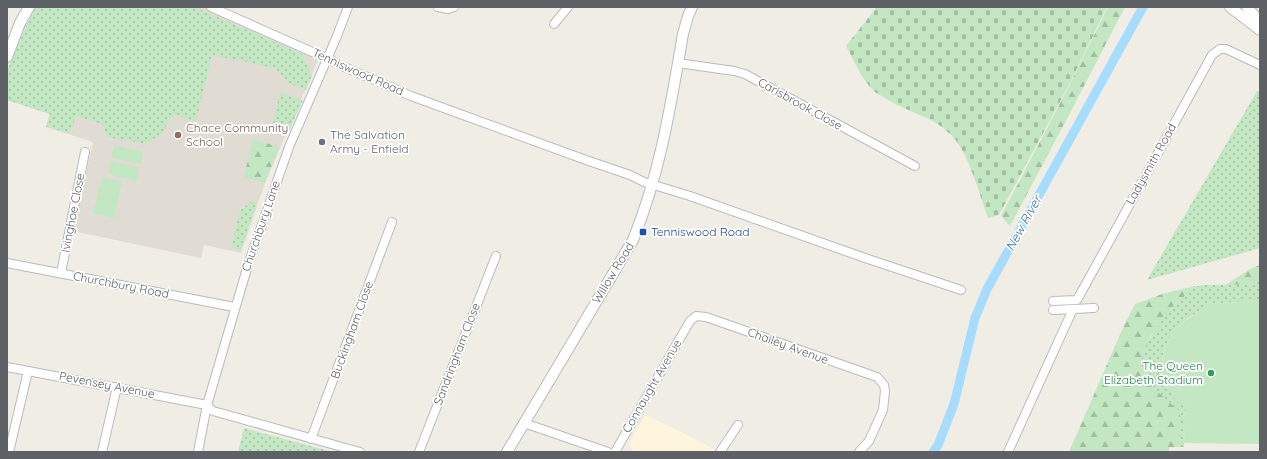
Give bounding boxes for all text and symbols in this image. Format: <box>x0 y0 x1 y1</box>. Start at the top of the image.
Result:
street label: Tenniswood Road <box>310 45 406 98</box>
street label: Carisbrook Close <box>756 74 845 133</box>
place label: Chace Community School <box>186 120 288 149</box>
street label: Ladysmith Road <box>1122 120 1179 207</box>
place label: The Salvation Army - Enfield <box>330 127 409 156</box>
marker: Chace Community School <box>173 130 183 140</box>
marker: The Salvation Army - Enfield <box>317 137 327 147</box>
street label: Ivinghoe Close <box>57 172 88 254</box>
street label: Churchbury Lane <box>238 178 283 273</box>
water label: New River <box>1001 191 1046 253</box>
place label: Tenniswood Road <box>651 224 750 239</box>
marker: Tenniswood Road <box>638 227 648 237</box>
street label: Willow Road <box>588 239 637 306</box>
street label: Churchbury Road <box>72 268 170 301</box>
street label: Buckingham Close <box>327 279 376 381</box>
street label: Sandringham Close <box>430 300 483 407</box>
street label: Chailey Avenue <box>746 324 831 367</box>
street label: Connaught Avenue <box>619 336 685 435</box>
place label: The Queen Elizabeth Stadium <box>1104 358 1203 387</box>
street label: Pevensey Avenue <box>58 368 156 401</box>
marker: The Queen Elizabeth Stadium <box>1206 368 1216 378</box>

